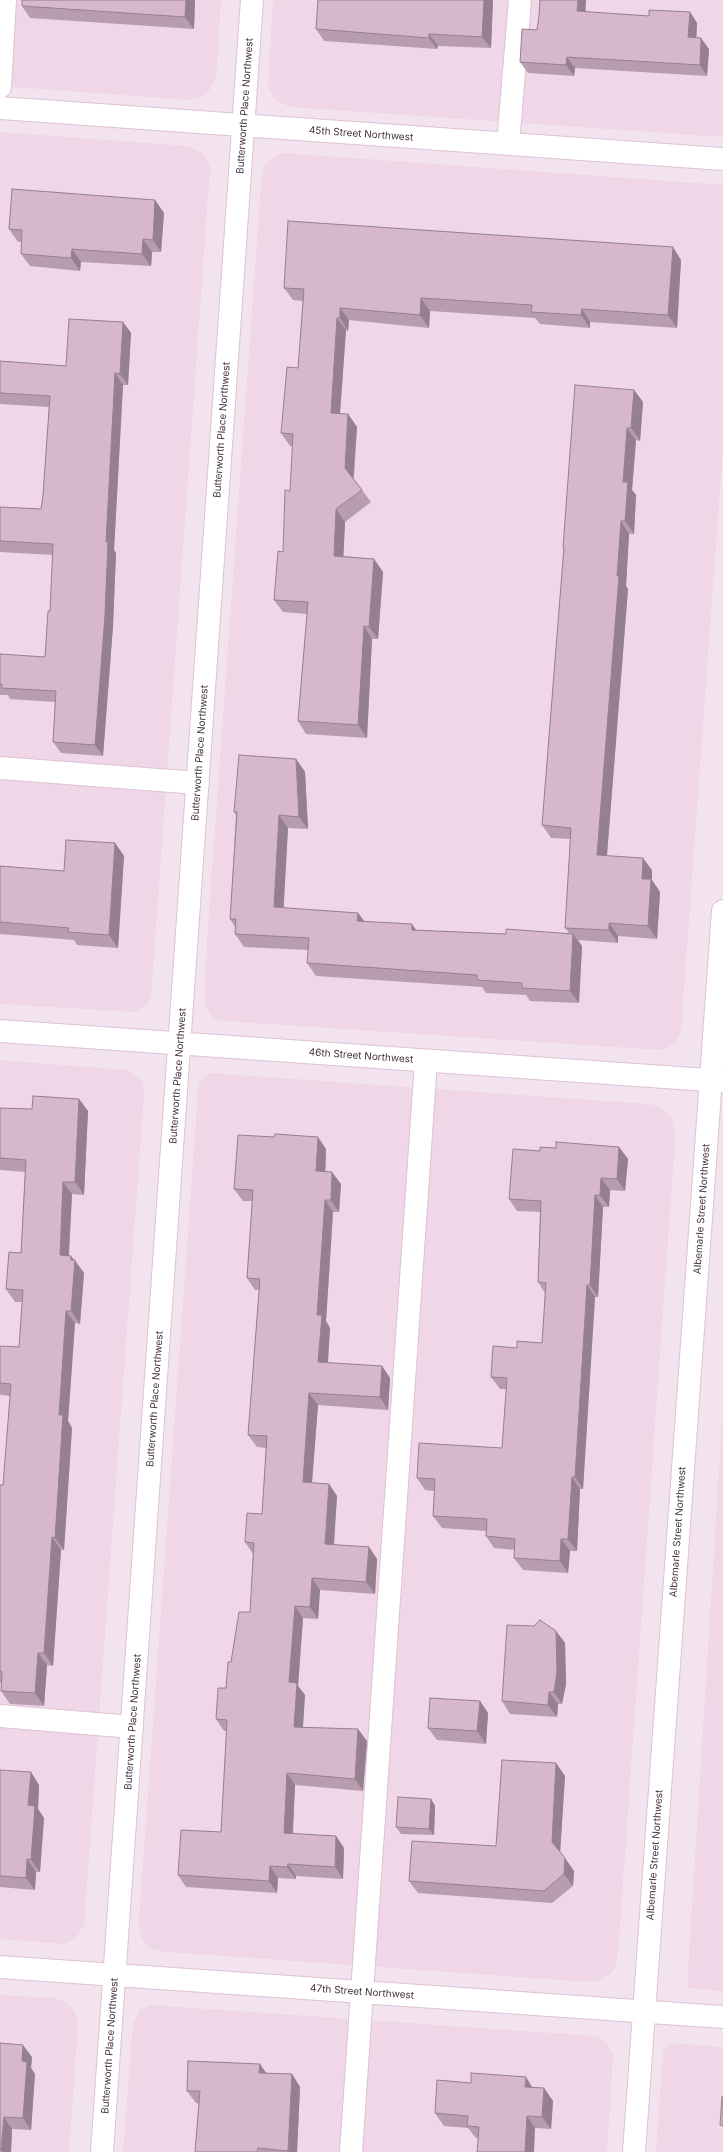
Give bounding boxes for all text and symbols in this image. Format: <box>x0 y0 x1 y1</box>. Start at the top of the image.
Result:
street label: Butterworth Place Northwest <box>234 38 256 174</box>
street label: 45th Street Northwest <box>308 124 414 144</box>
street label: Butterworth Place Northwest <box>211 362 233 498</box>
street label: Butterworth Place Northwest <box>189 685 211 821</box>
street label: Butterworth Place Northwest <box>167 1008 189 1144</box>
street label: 46th Street Northwest <box>308 1046 414 1066</box>
street label: Albemarle Street Northwest <box>691 1143 713 1275</box>
street label: Butterworth Place Northwest <box>144 1331 166 1467</box>
street label: Albemarle Street Northwest <box>667 1466 689 1598</box>
street label: Butterworth Place Northwest <box>122 1654 144 1790</box>
street label: Albemarle Street Northwest <box>644 1789 666 1921</box>
street label: Butterworth Place Northwest <box>99 1978 121 2114</box>
street label: 47th Street Northwest <box>310 1982 414 2002</box>

